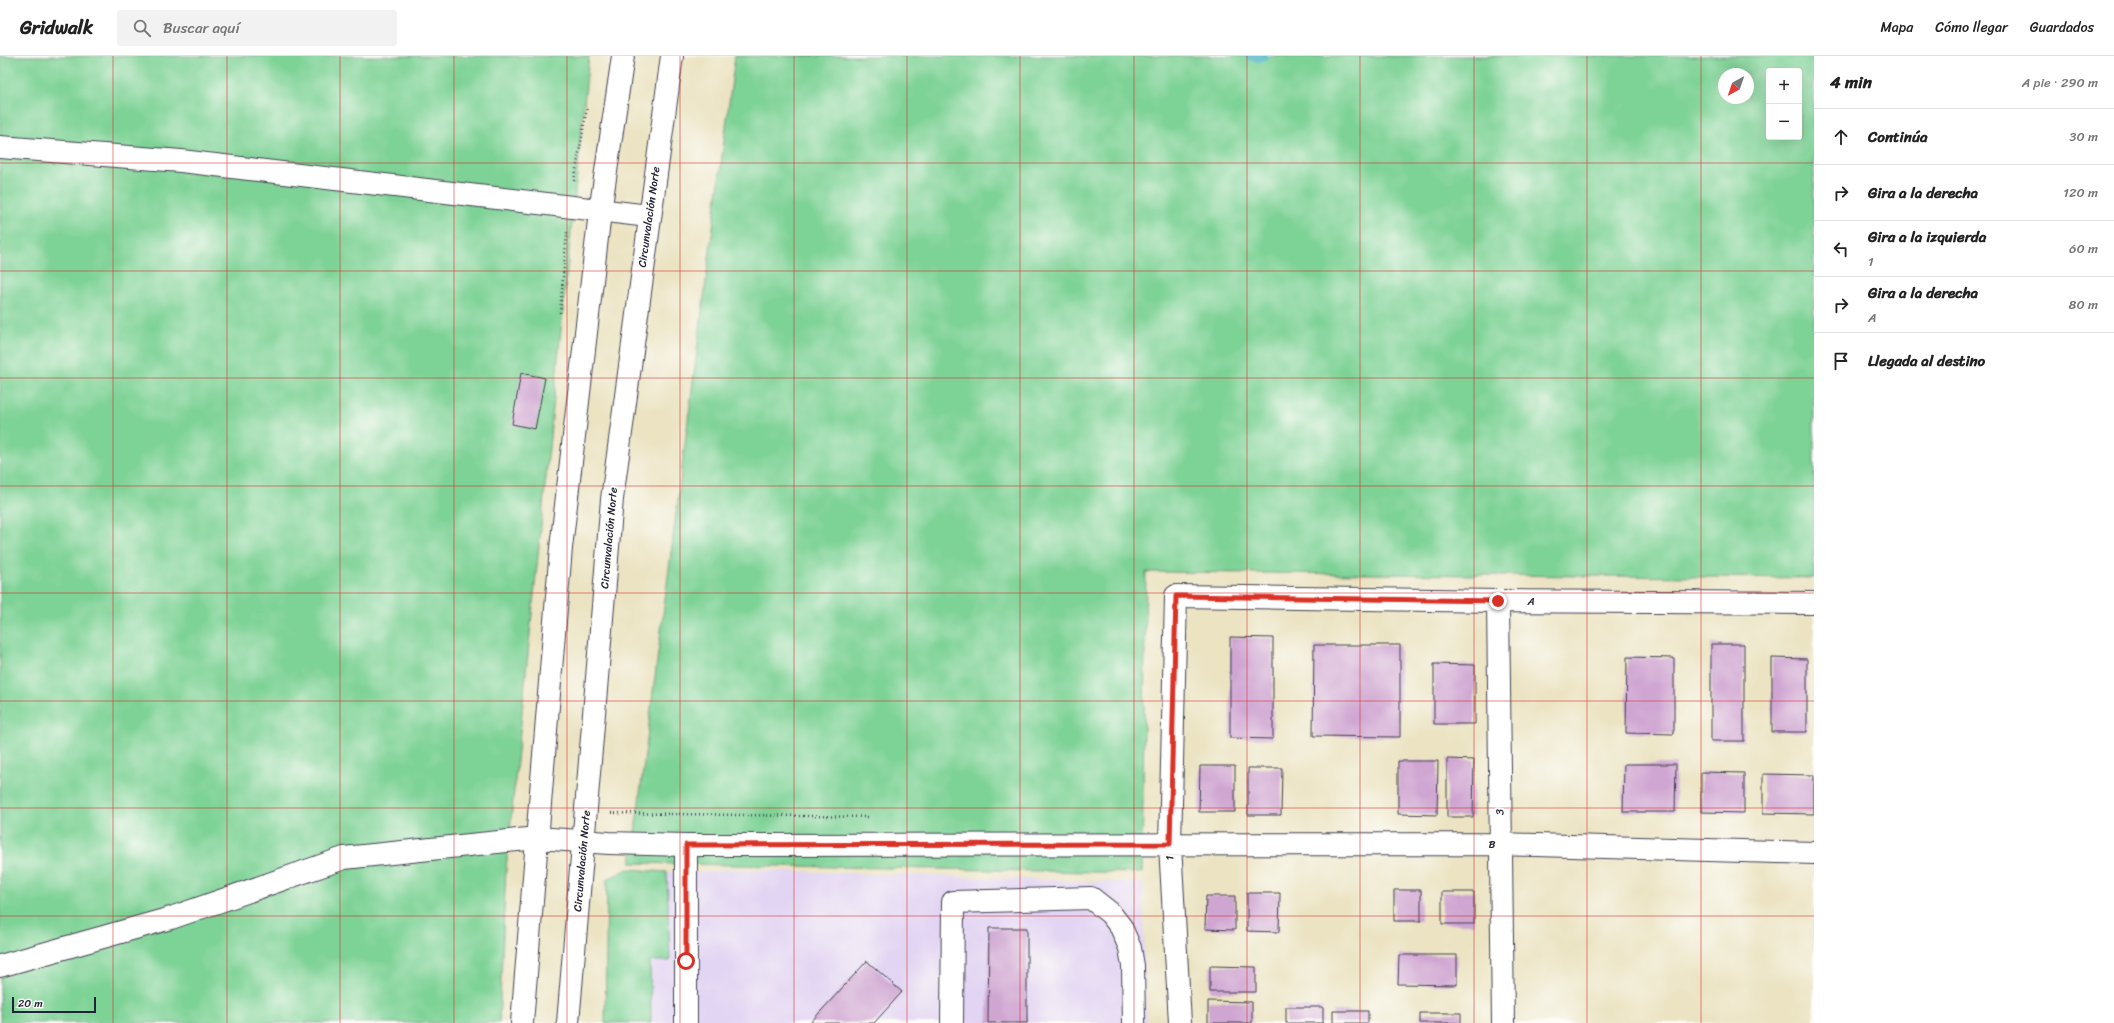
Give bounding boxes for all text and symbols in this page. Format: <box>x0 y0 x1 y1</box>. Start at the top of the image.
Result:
search box <box>117 10 397 46</box>
text: Gridwalk <box>20 11 93 44</box>
text: Buscar aquí <box>163 15 240 41</box>
text: Mapa <box>1880 15 1913 40</box>
text: Cómo llegar <box>1935 15 2008 40</box>
text: Guardados <box>2030 15 2094 40</box>
icon: search <box>131 17 153 39</box>
text: 4 min <box>1830 67 1872 97</box>
north arrow <box>1718 68 1754 104</box>
map controls <box>1766 68 1802 140</box>
button: + <box>1766 68 1802 104</box>
text: A pie · 290 m <box>2022 71 2098 94</box>
button: − <box>1766 104 1802 140</box>
text: Continúa <box>1868 124 1927 150</box>
text: 30 m <box>2069 125 2098 148</box>
icon: ahead <box>1830 126 1852 148</box>
street label: Circunvalación Norte <box>633 165 666 269</box>
text: Gira a la derecha <box>1868 180 1978 206</box>
text: 120 m <box>2063 181 2098 204</box>
icon: right <box>1830 182 1852 204</box>
text: Gira a la izquierda <box>1868 224 1986 250</box>
text: 60 m <box>2069 237 2098 260</box>
icon: left <box>1830 238 1852 260</box>
text: 1 <box>1868 250 1874 273</box>
text: Gira a la derecha <box>1868 280 1978 306</box>
text: 80 m <box>2069 293 2098 316</box>
icon: right <box>1830 294 1852 316</box>
text: A <box>1868 306 1877 329</box>
text: Llegada al destino <box>1868 348 1985 374</box>
icon: arrive <box>1830 350 1852 372</box>
street label: Circunvalación Norte <box>595 486 623 589</box>
route end <box>1489 592 1507 610</box>
street label: A <box>1526 592 1535 611</box>
street label: Circunvalación Norte <box>568 809 596 912</box>
street label: 3 <box>1490 809 1510 815</box>
street label: B <box>1489 835 1496 854</box>
street label: 1 <box>1160 855 1180 861</box>
route start <box>677 952 695 970</box>
text: 20 m <box>18 994 43 1013</box>
scale bar <box>12 995 96 1014</box>

